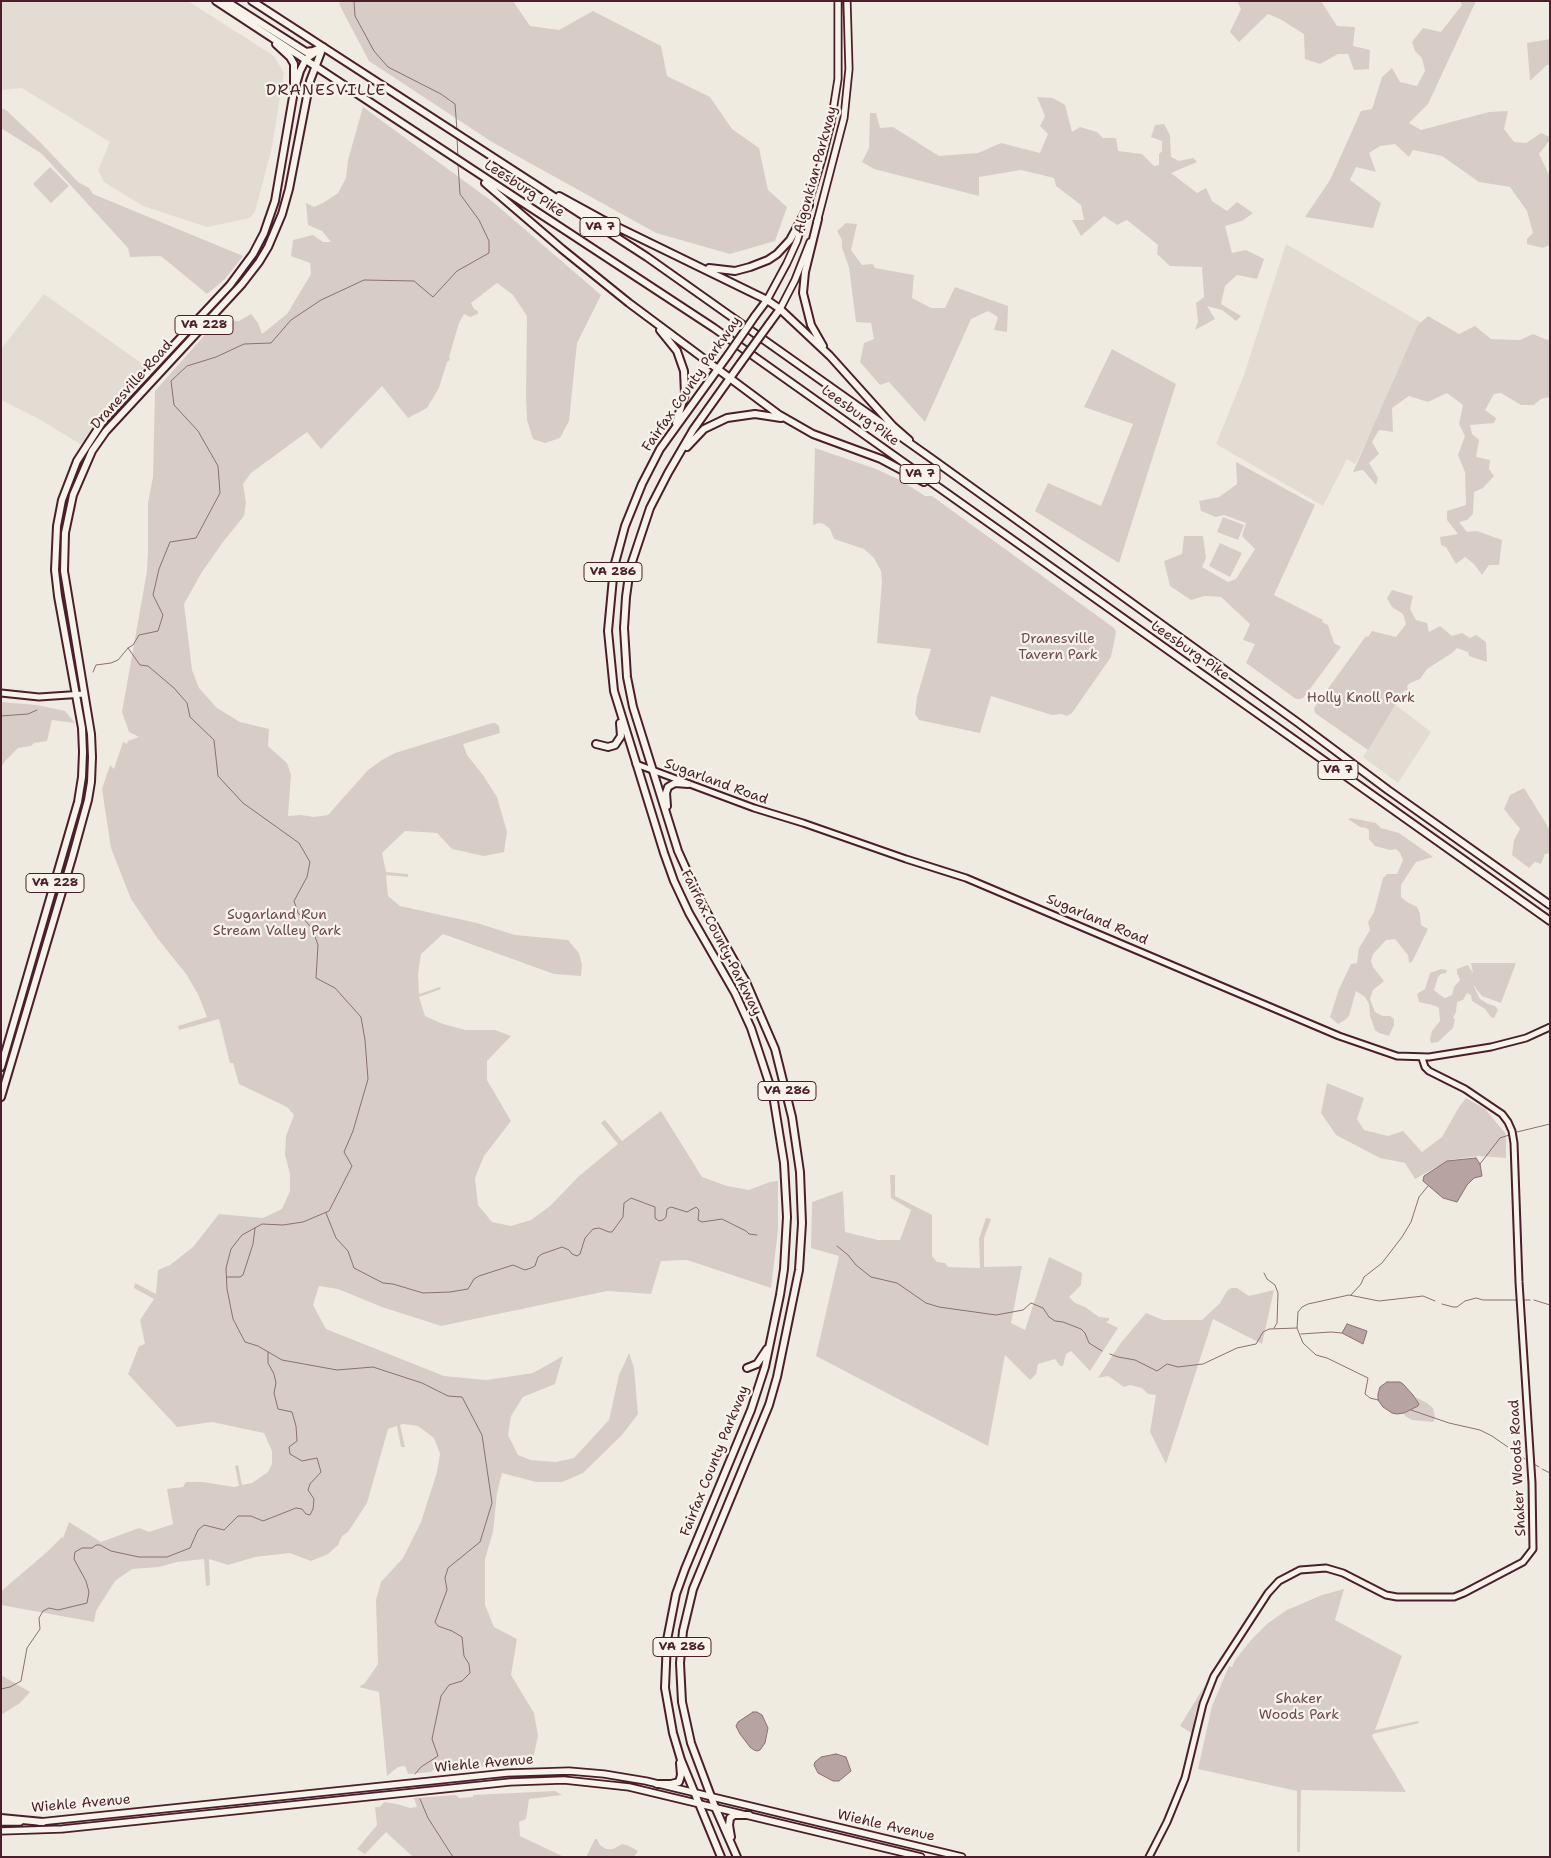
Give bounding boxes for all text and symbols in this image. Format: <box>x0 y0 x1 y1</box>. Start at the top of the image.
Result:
district label: DRANESVILLE <box>264 81 388 101</box>
street label: Algonkian Parkway <box>791 104 841 236</box>
street label: Leesburg Pike <box>481 157 567 221</box>
road number: VA 7 <box>580 218 620 236</box>
street label: Fairfax County Parkway <box>639 313 745 455</box>
road number: VA 228 <box>175 316 233 334</box>
street label: Dranesville Road <box>88 337 176 433</box>
street label: Leesburg Pike <box>818 382 902 450</box>
road number: VA 7 <box>900 464 940 484</box>
road number: VA 286 <box>584 562 642 582</box>
street label: Leesburg Pike <box>1147 618 1233 684</box>
park label: Dranesville Tavern Park <box>1018 631 1098 664</box>
park label: Holly Knoll Park <box>1307 690 1415 706</box>
street label: Sugarland Road <box>662 755 770 809</box>
road number: VA 7 <box>1318 760 1358 780</box>
street label: Fairfax County Parkway <box>677 867 765 1019</box>
road number: VA 228 <box>26 874 84 892</box>
street label: Sugarland Road <box>1044 891 1150 949</box>
park label: Sugarland Run Stream Valley Park <box>213 907 341 940</box>
road number: VA 286 <box>758 1082 816 1100</box>
street label: Fairfax County Parkway <box>677 1383 753 1539</box>
street label: Shaker Woods Road <box>1506 1399 1530 1537</box>
road number: VA 286 <box>653 1638 711 1656</box>
park label: Shaker Woods Park <box>1259 1691 1339 1724</box>
street label: Wiehle Avenue <box>434 1751 534 1777</box>
street label: Wiehle Avenue <box>31 1791 131 1817</box>
street label: Wiehle Avenue <box>836 1807 936 1845</box>

